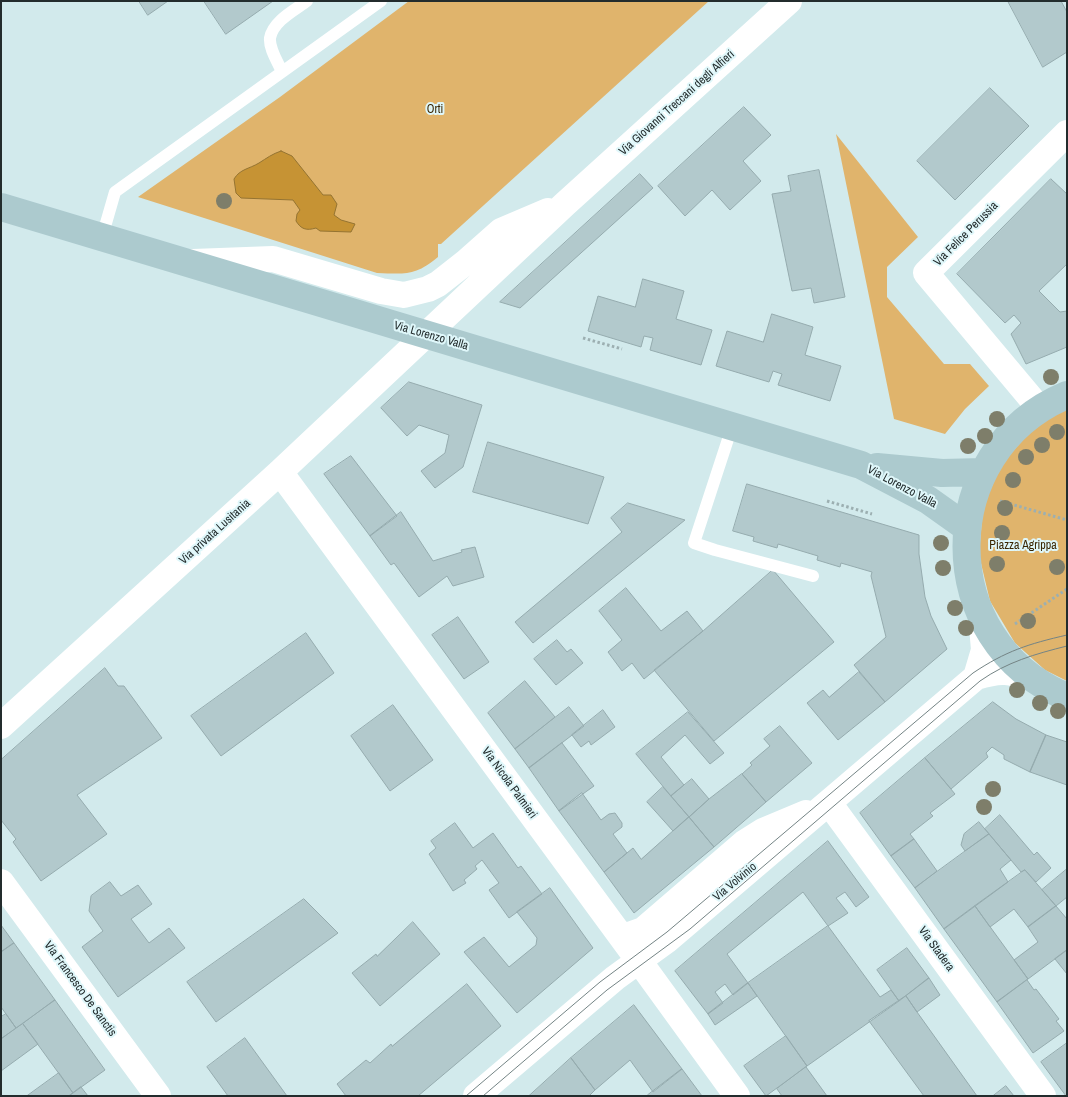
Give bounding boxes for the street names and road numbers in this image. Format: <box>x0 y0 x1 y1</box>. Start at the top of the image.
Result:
street label: Via Giovanni Treccani degli Alfieri <box>616 47 738 159</box>
street label: Via Felice Perussia <box>931 199 1001 269</box>
street label: Via Lorenzo Valla <box>392 318 470 354</box>
street label: Via Lorenzo Valla <box>865 463 939 511</box>
street label: Via privata Lusitania <box>176 496 254 568</box>
street label: Via Nicola Palmieri <box>478 745 540 821</box>
street label: Via Volvinio <box>710 860 760 904</box>
street label: Via Stadera <box>915 924 957 974</box>
street label: Via Francesco De Sanctis <box>41 939 119 1039</box>

